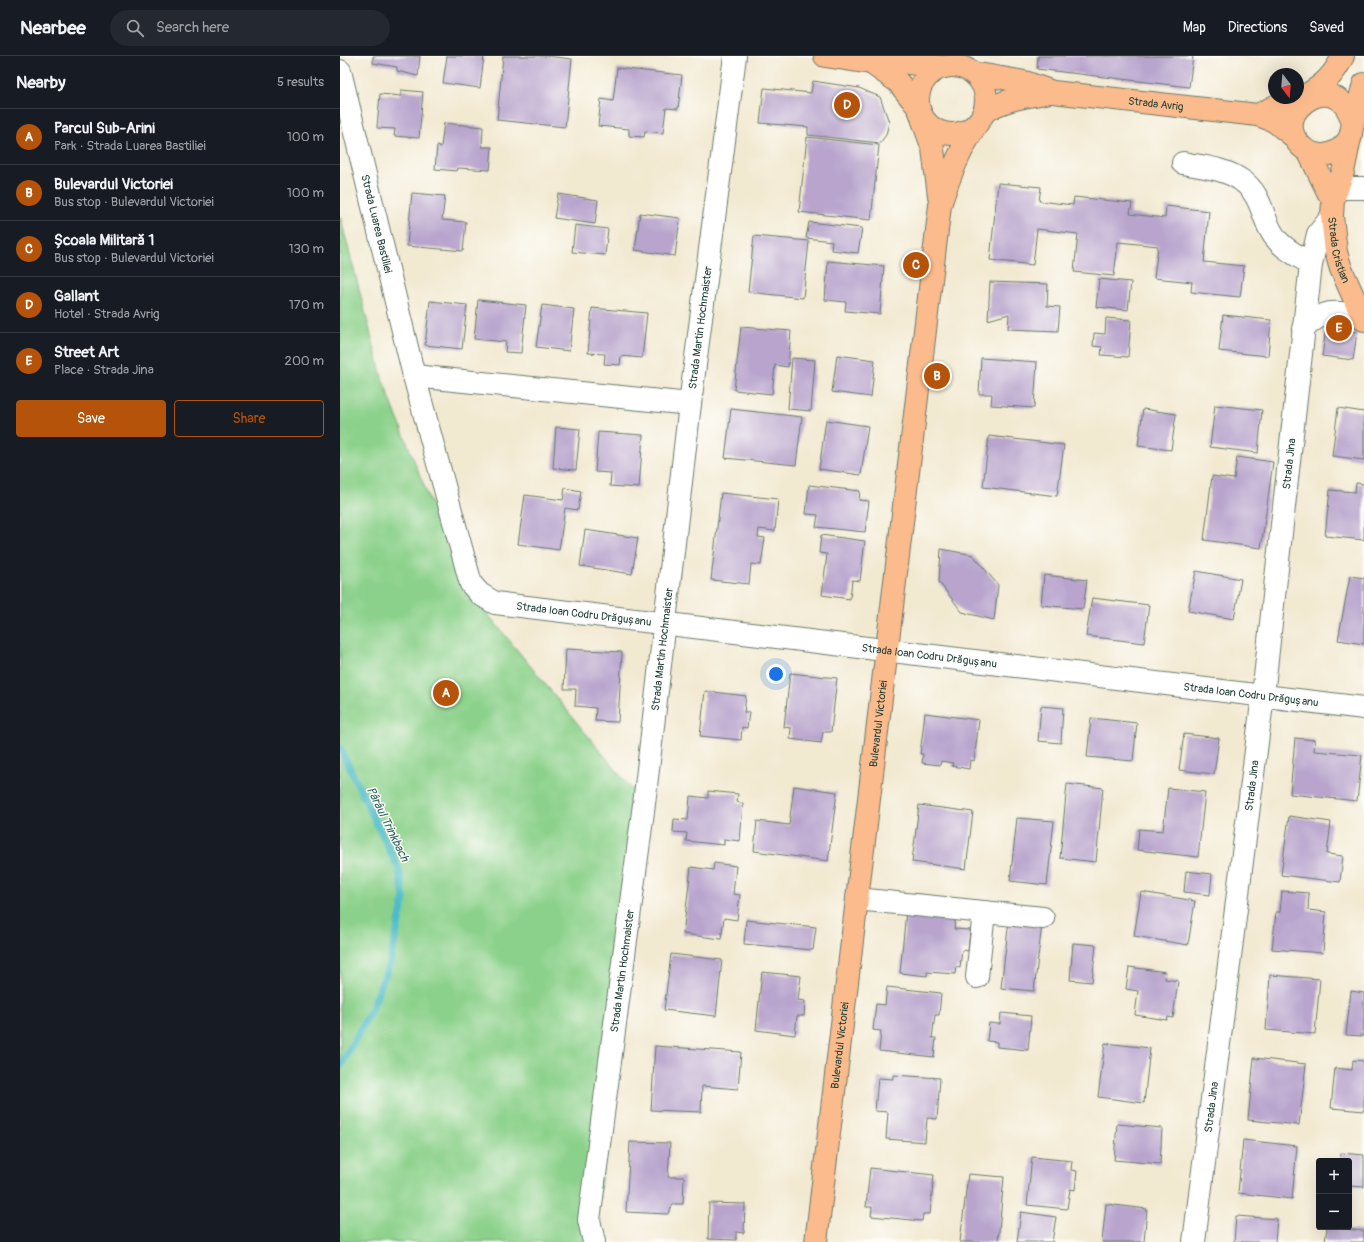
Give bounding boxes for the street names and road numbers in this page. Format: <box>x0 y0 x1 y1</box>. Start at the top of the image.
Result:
street label: Strada Avrig <box>1127 94 1185 114</box>
street label: Strada Luarea Bastiliei <box>358 173 395 274</box>
street label: Strada Cristian <box>1325 216 1353 285</box>
street label: Strada Martin Hochmaister <box>686 265 715 390</box>
street label: Strada Jina <box>1280 438 1299 490</box>
street label: Strada Martin Hochmaister <box>649 587 676 712</box>
street label: Strada Ioan Codru Drăgușanu <box>516 600 652 629</box>
street label: Strada Ioan Codru Drăgușanu <box>861 641 998 671</box>
street label: Bulevardul Victoriei <box>867 680 890 768</box>
street label: Strada Ioan Codru Drăgușanu <box>1183 680 1319 709</box>
street label: Strada Jina <box>1242 759 1262 812</box>
street label: Strada Martin Hochmaister <box>608 908 637 1033</box>
street label: Bulevardul Victoriei <box>828 1001 852 1090</box>
street label: Strada Jina <box>1202 1081 1221 1133</box>

